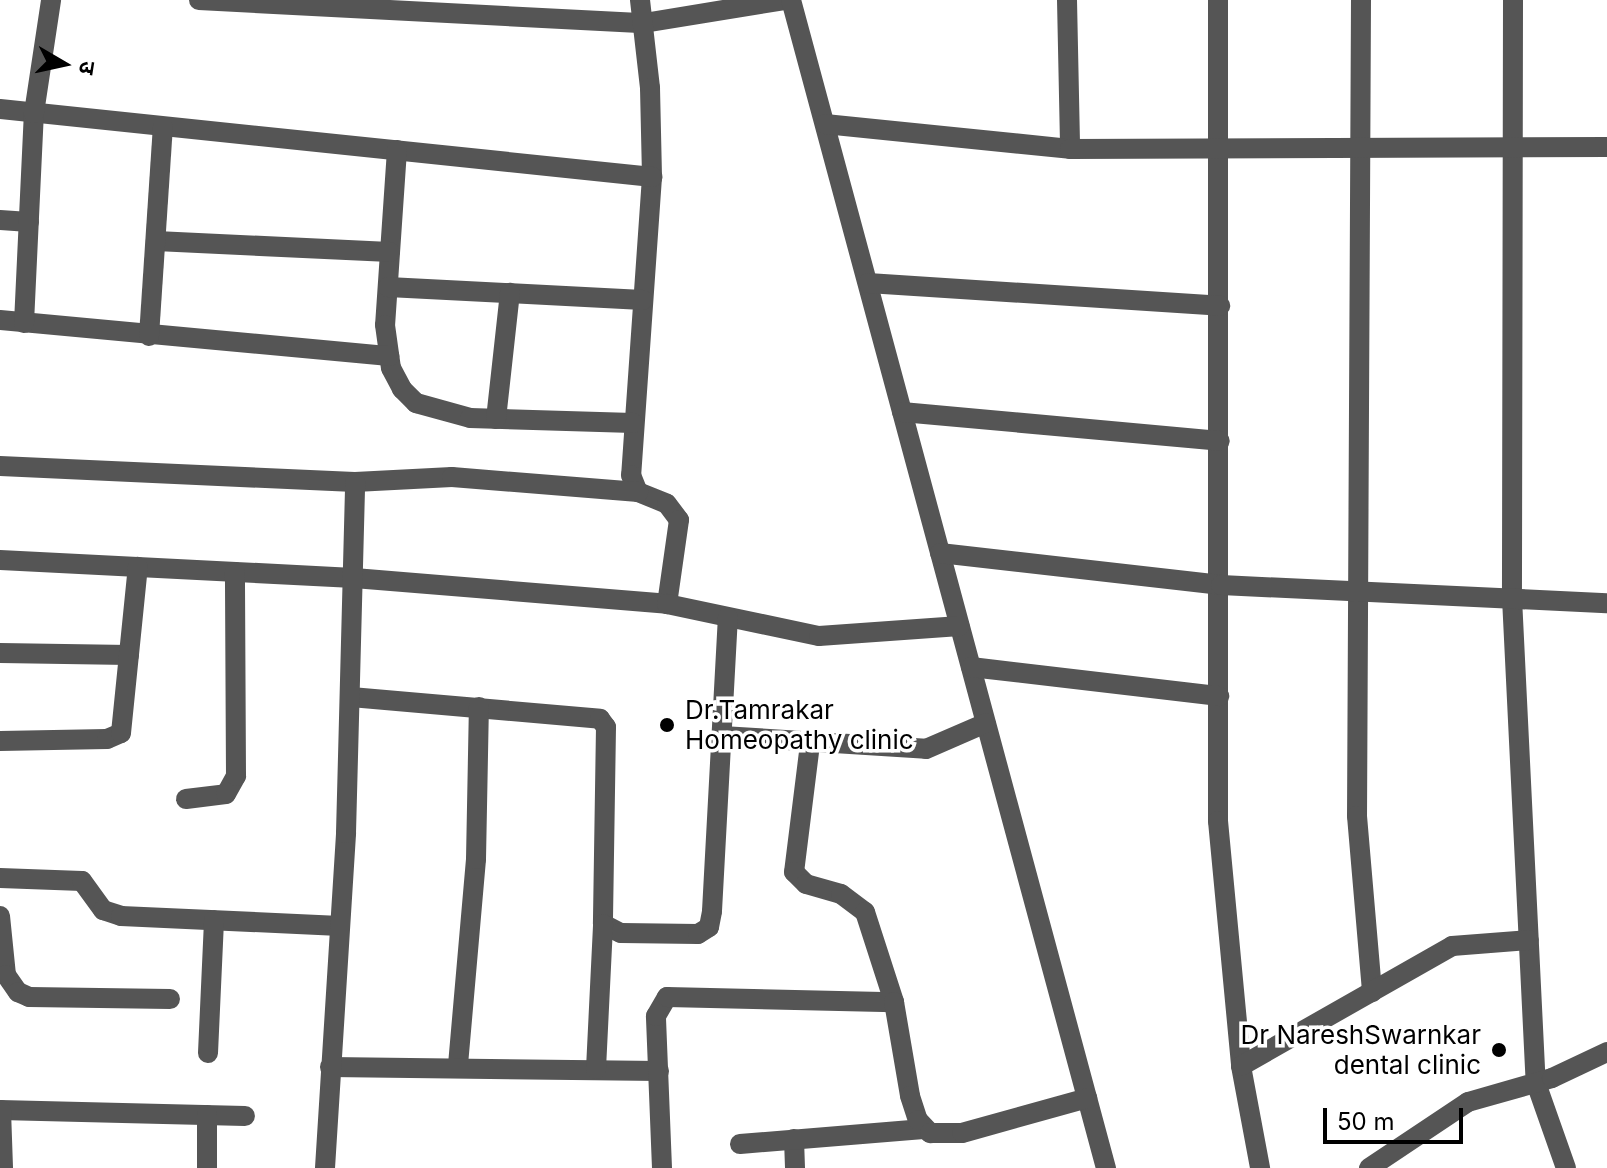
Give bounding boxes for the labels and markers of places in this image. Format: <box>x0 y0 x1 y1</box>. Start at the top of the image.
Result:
place label: Dr.Tamrakar Homeopathy clinic <box>685 694 914 756</box>
marker: Dr.Tamrakar Homeopathy clinic <box>656 714 678 736</box>
place label: Dr NareshSwarnkar dental clinic <box>1241 1019 1481 1080</box>
marker: Dr NareshSwarnkar dental clinic <box>1488 1039 1510 1061</box>

